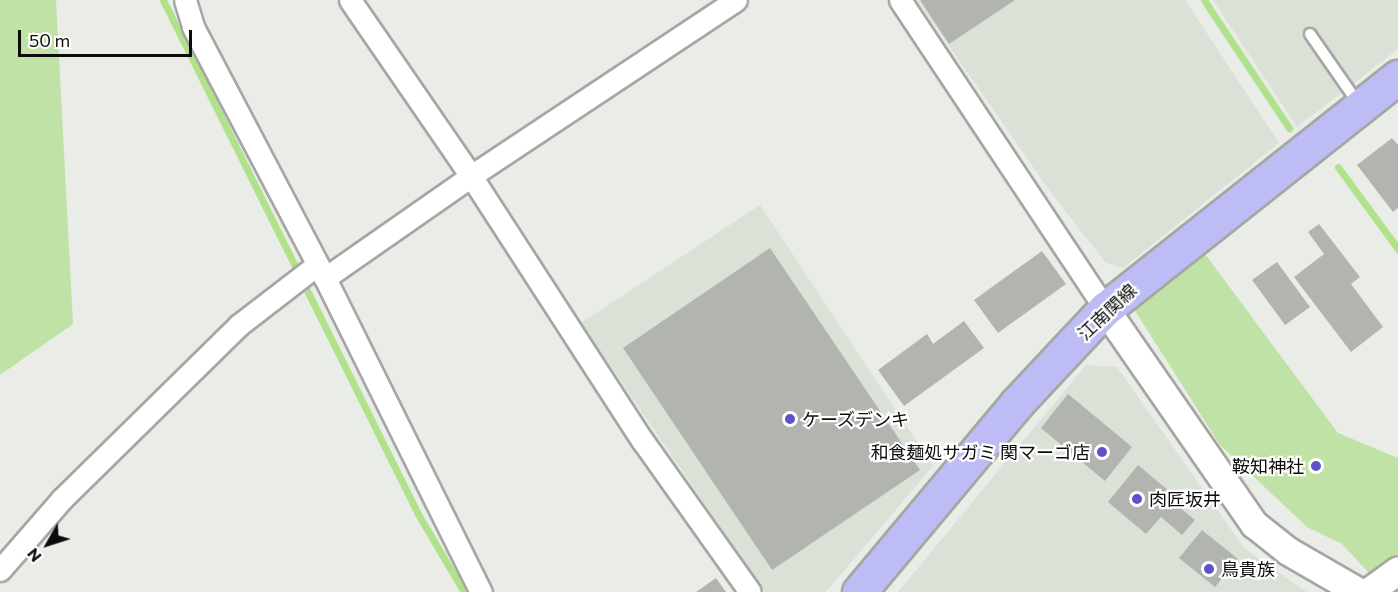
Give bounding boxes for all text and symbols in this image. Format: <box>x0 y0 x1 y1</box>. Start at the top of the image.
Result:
scale bar <box>21 18 195 56</box>
text: 50 m <box>29 29 70 51</box>
street label: 江南関線 <box>1073 280 1141 344</box>
place label: ケーズデンキ <box>802 408 910 430</box>
marker: ケーズデンキ <box>783 412 797 426</box>
place label: 和食麺処サガミ 関マーゴ店 <box>871 441 1090 463</box>
marker: 和食麺処サガミ 関マーゴ店 <box>1095 445 1109 459</box>
place label: 鞍知神社 <box>1232 455 1304 477</box>
marker: 鞍知神社 <box>1309 459 1323 473</box>
place label: 肉匠坂井 <box>1149 488 1221 510</box>
marker: 肉匠坂井 <box>1130 492 1144 506</box>
north arrow <box>18 514 78 574</box>
text: N <box>22 545 45 566</box>
place label: 鳥貴族 <box>1221 558 1275 580</box>
marker: 鳥貴族 <box>1202 562 1216 576</box>

